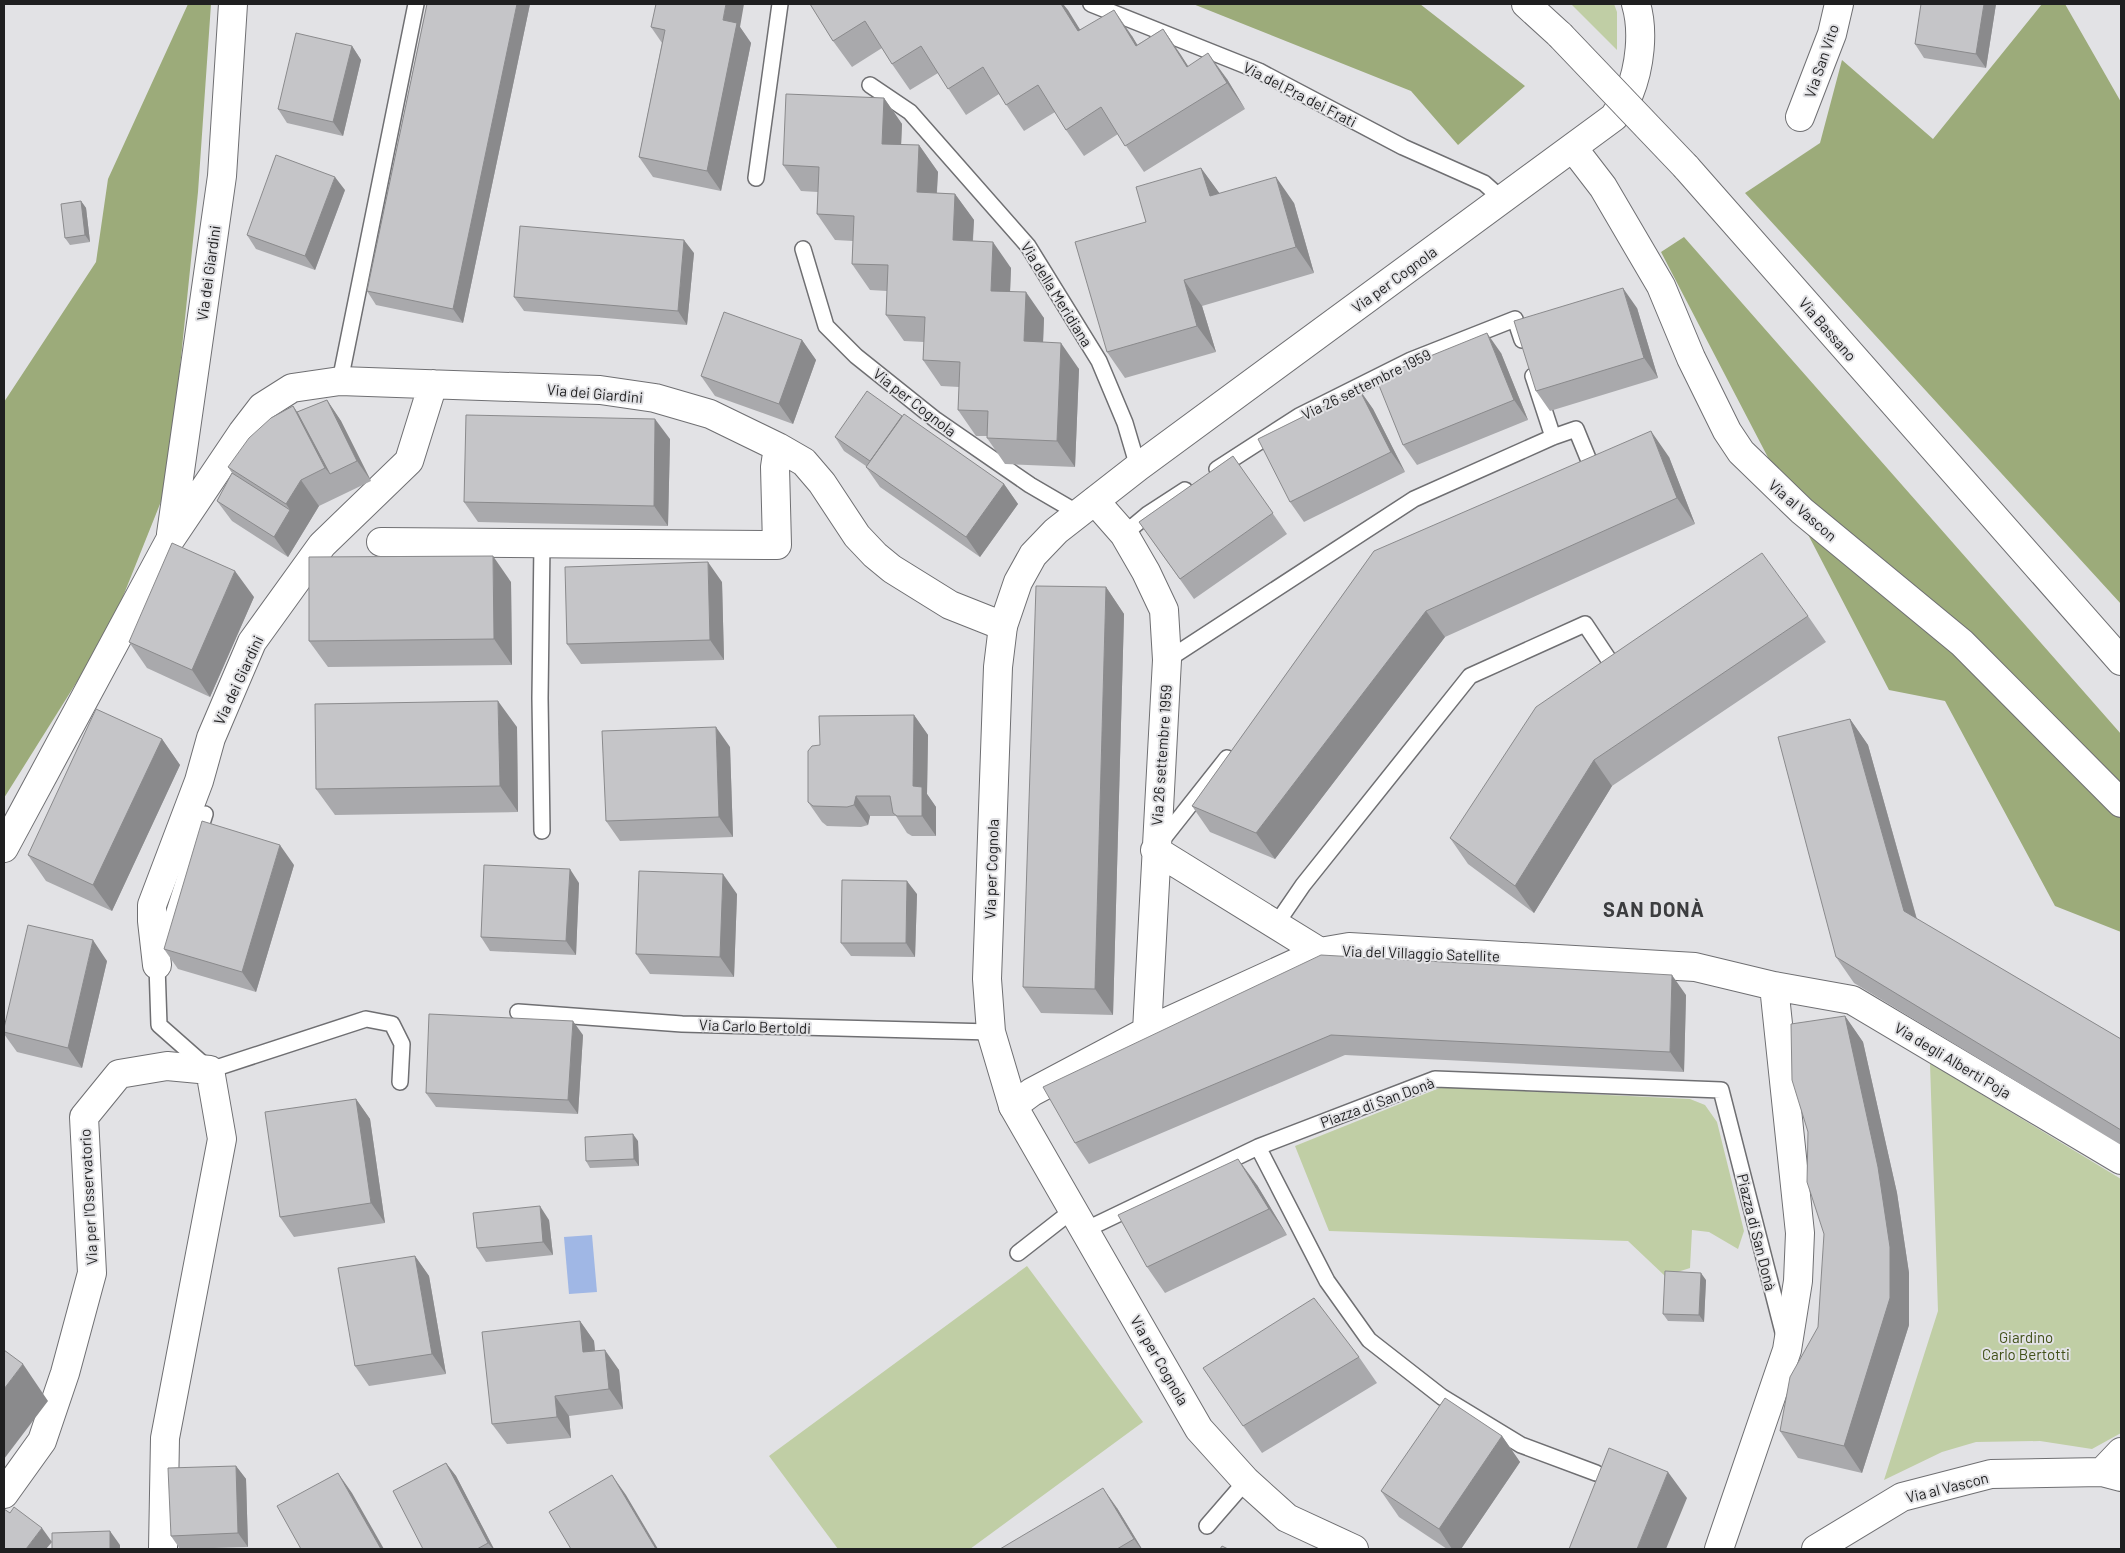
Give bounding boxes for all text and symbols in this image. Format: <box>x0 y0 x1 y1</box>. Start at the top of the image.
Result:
street label: Via San Vito <box>1800 22 1842 100</box>
street label: Via del Pra dei Frati <box>1240 58 1360 130</box>
street label: Via dei Giardini <box>192 224 224 322</box>
street label: Via della Meridiana <box>1017 238 1097 350</box>
street label: Via per Cognola <box>1348 242 1440 316</box>
street label: Via Bassano <box>1796 294 1860 364</box>
street label: Via 26 settembre 1959 <box>1298 345 1434 423</box>
street label: Via per Cognola <box>870 364 960 440</box>
street label: Via dei Giardini <box>546 380 644 406</box>
street label: Via al Vascon <box>1765 476 1841 544</box>
street label: Via dei Giardini <box>209 633 267 727</box>
street label: Via 26 settembre 1959 <box>1147 684 1175 826</box>
street label: Via per Cognola <box>980 818 1002 920</box>
district label: SAN DONÀ <box>1603 897 1705 921</box>
street label: Via del Villaggio Satellite <box>1342 941 1500 965</box>
street label: Via Carlo Bertoldi <box>699 1015 811 1037</box>
street label: Via degli Alberti Poja <box>1892 1018 2014 1102</box>
street label: Piazza di San Donà <box>1318 1073 1436 1131</box>
street label: Via per l'Osservatorio <box>75 1129 101 1265</box>
street label: Piazza di San Donà <box>1734 1172 1780 1292</box>
street label: Via per Cognola <box>1127 1312 1193 1408</box>
park label: Giardino Carlo Bertotti <box>1982 1328 2070 1363</box>
street label: Via al Vascon <box>1904 1468 1990 1506</box>

